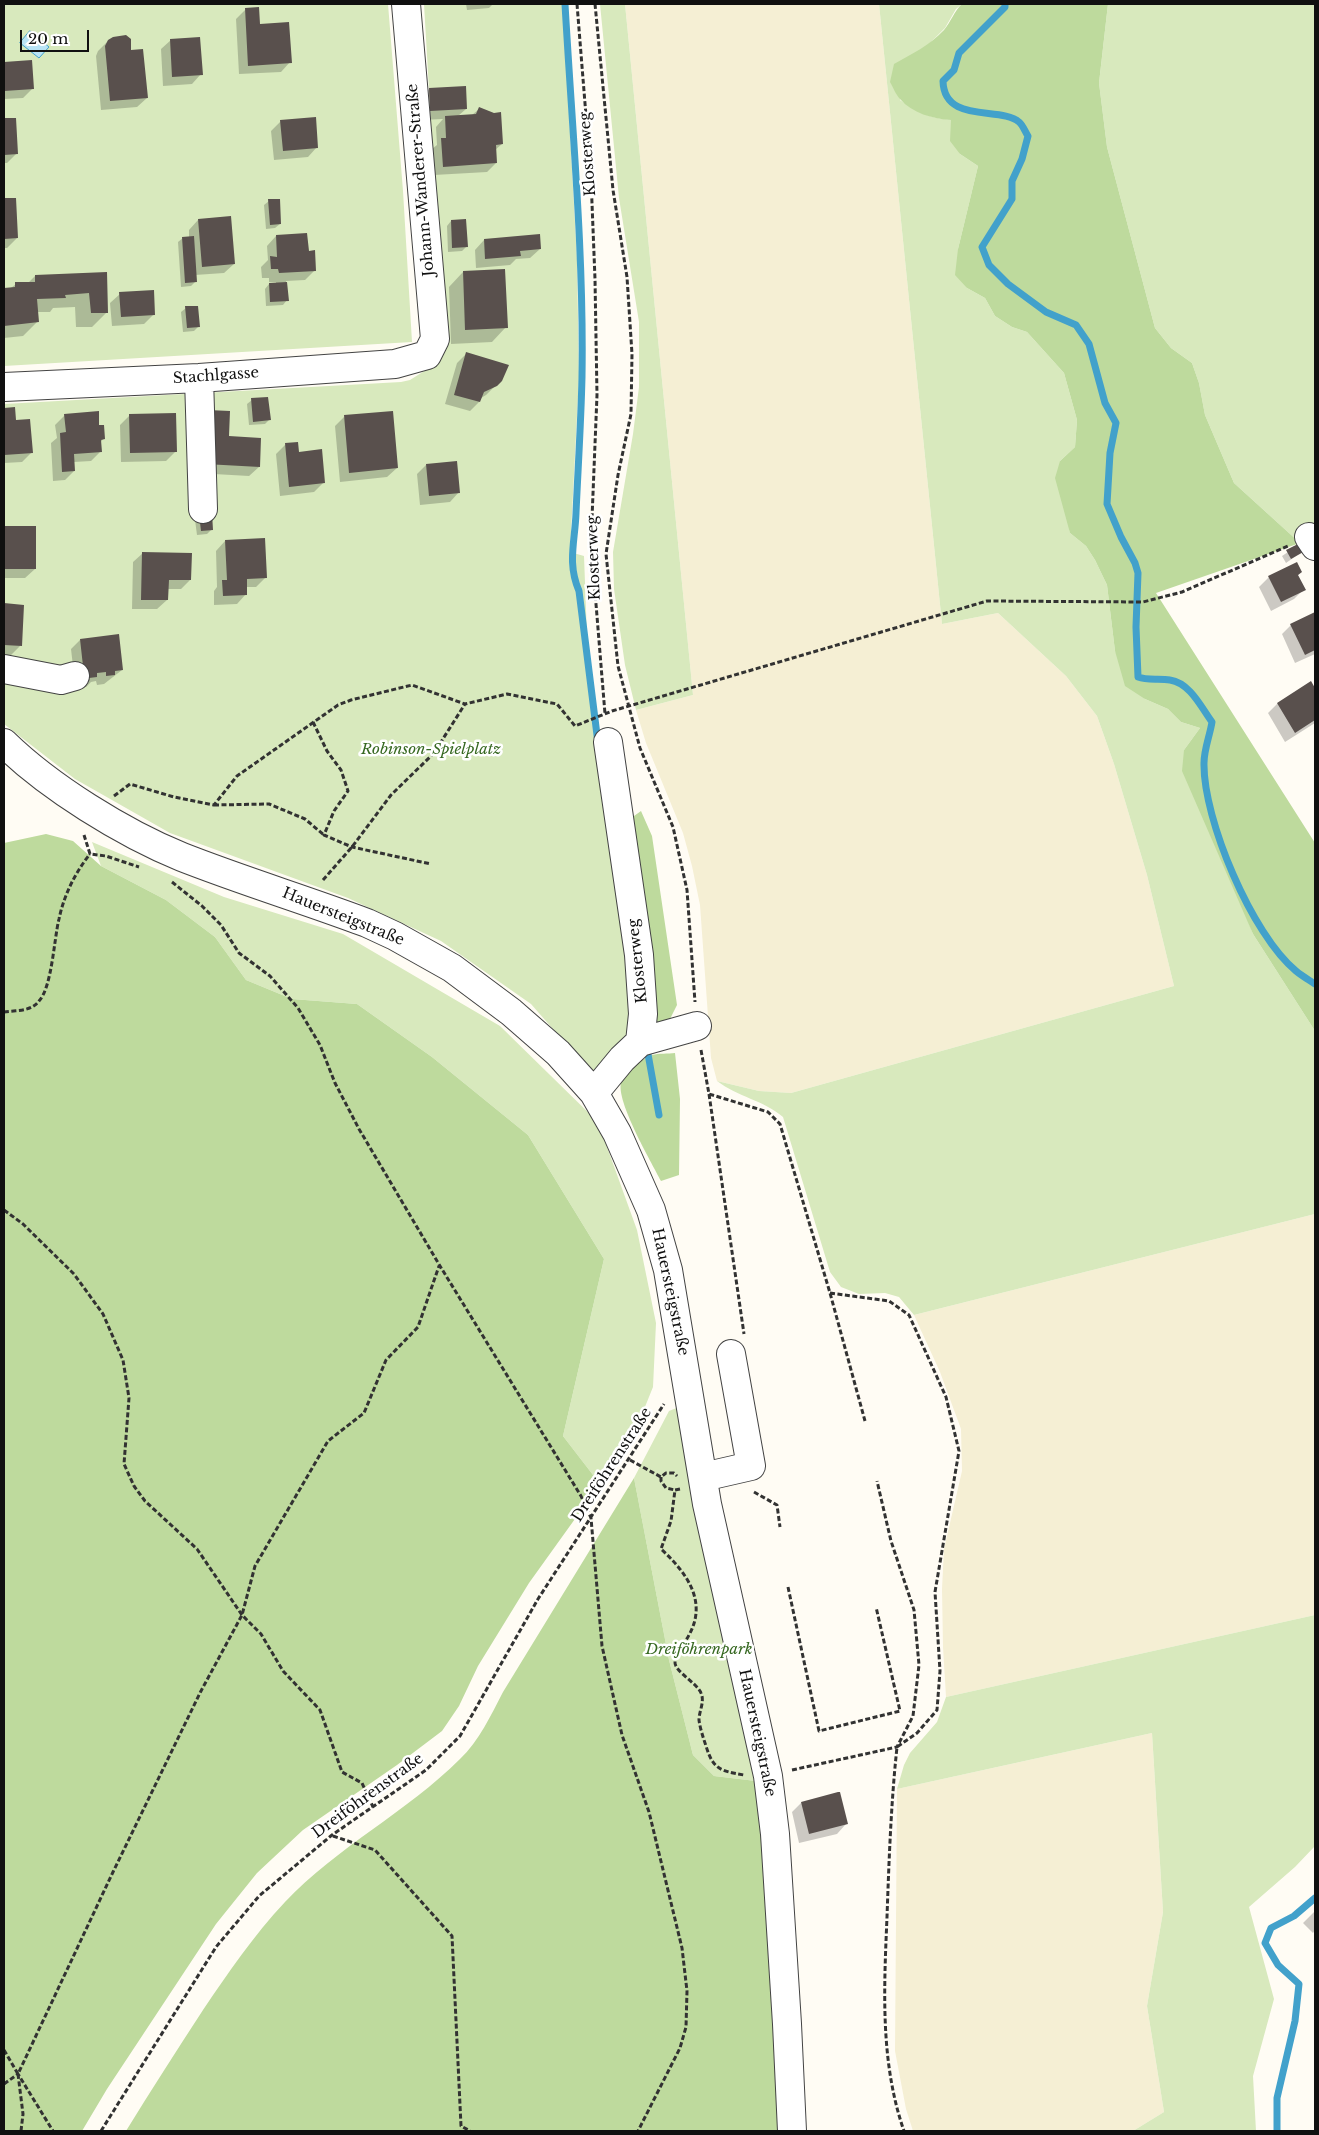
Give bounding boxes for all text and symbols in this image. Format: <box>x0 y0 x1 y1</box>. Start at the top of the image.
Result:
scale bar <box>22 20 91 52</box>
text: 20 m <box>28 29 68 48</box>
street label: Johann-Wanderer-Straße <box>404 83 438 277</box>
street label: Klosterweg <box>576 111 600 197</box>
street label: Stachlgasse <box>172 364 260 388</box>
street label: Klosterweg <box>584 515 604 601</box>
park label: Robinson-Spielplatz <box>361 741 501 759</box>
street label: Hauersteigstraße <box>279 884 407 950</box>
street label: Klosterweg <box>625 918 651 1004</box>
street label: Hauersteigstraße <box>648 1227 692 1357</box>
street label: Dreiföhrenstraße <box>568 1404 656 1526</box>
park label: Dreiföhrenpark <box>646 1641 752 1659</box>
street label: Hauersteigstraße <box>735 1668 779 1798</box>
street label: Dreiföhrenstraße <box>309 1750 427 1842</box>

